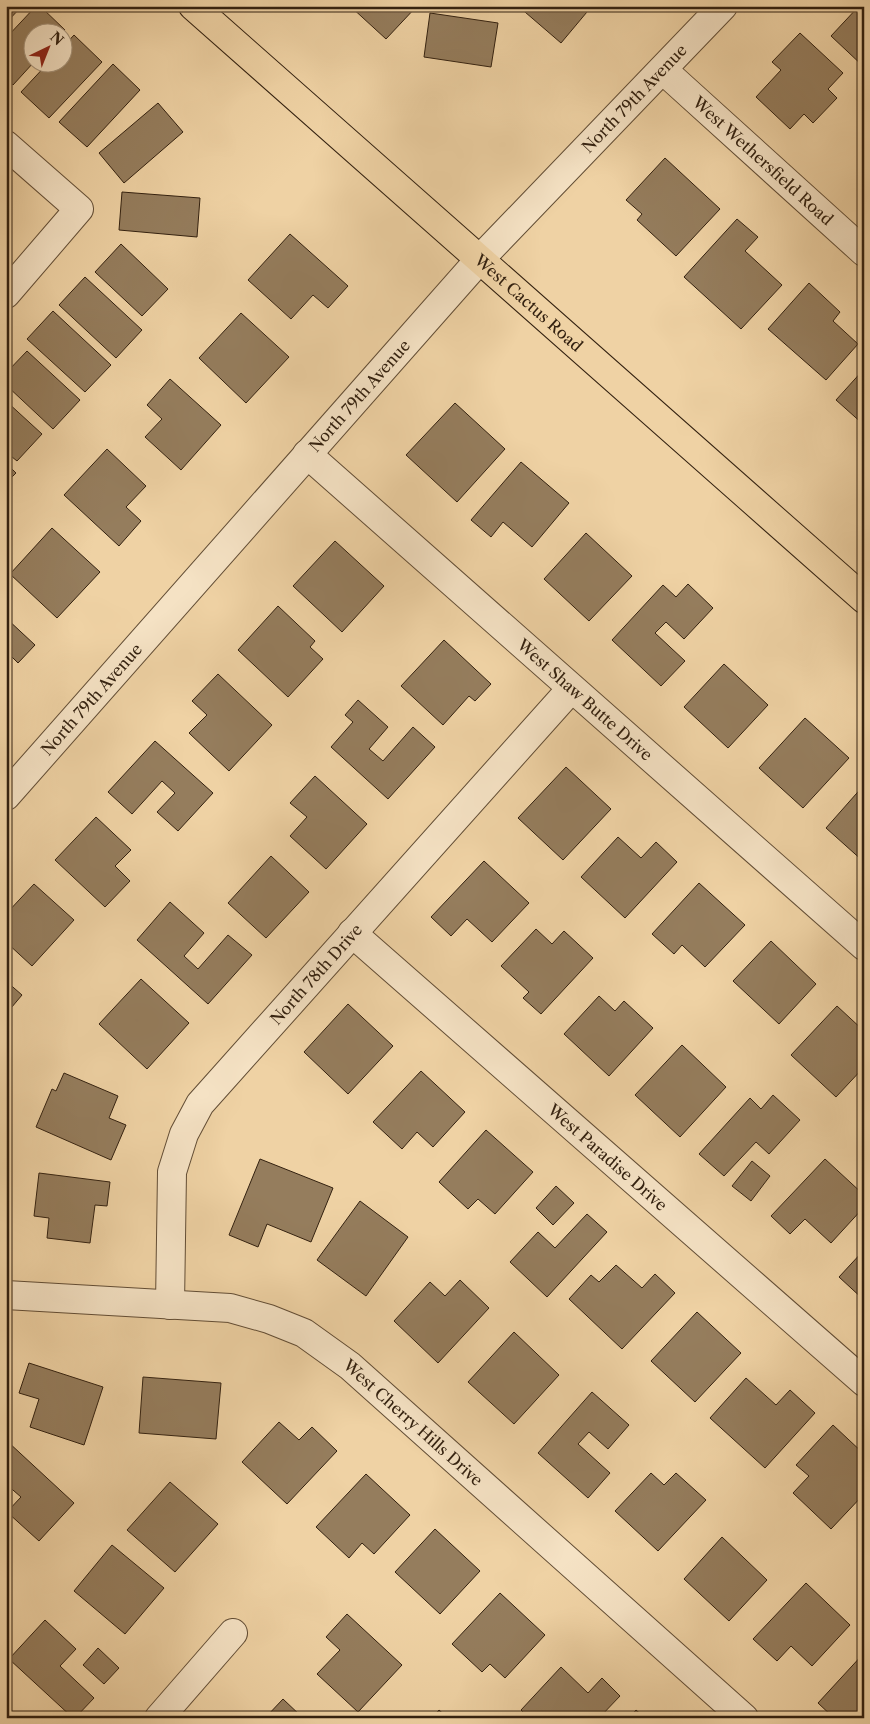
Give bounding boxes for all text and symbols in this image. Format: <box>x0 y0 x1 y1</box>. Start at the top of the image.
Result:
north arrow <box>22 22 72 72</box>
text: N <box>46 28 67 49</box>
street label: North 79th Avenue <box>578 40 691 157</box>
street label: West Wethersfield Road <box>688 91 838 229</box>
street label: West Cactus Road <box>470 249 587 356</box>
street label: North 79th Avenue <box>305 335 414 456</box>
street label: West Shaw Butte Drive <box>513 634 657 765</box>
street label: North 79th Avenue <box>37 639 146 759</box>
street label: North 78th Drive <box>266 920 366 1029</box>
street label: West Paradise Drive <box>543 1099 671 1215</box>
street label: West Cherry Hills Drive <box>339 1354 487 1490</box>

